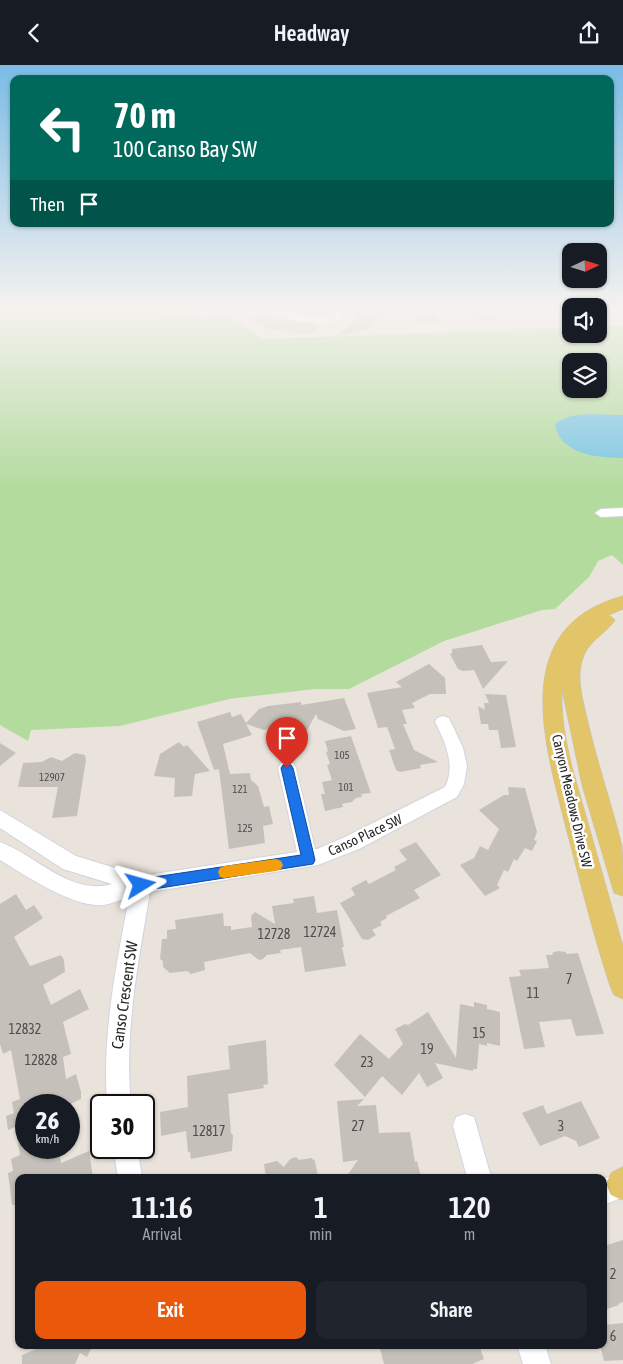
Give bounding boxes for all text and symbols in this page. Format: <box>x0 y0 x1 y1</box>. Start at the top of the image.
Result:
icon: back <box>20 19 48 47</box>
icon: share <box>575 19 603 47</box>
text: Headway <box>274 20 349 46</box>
icon: left <box>30 95 95 160</box>
text: 70 m <box>113 95 176 135</box>
text: 100 Canso Bay SW <box>113 136 257 162</box>
icon: arrive <box>75 190 103 218</box>
text: Then <box>30 193 65 215</box>
north arrow <box>562 243 608 287</box>
map controls <box>562 243 607 398</box>
button: sound <box>562 298 607 343</box>
button: layers <box>562 353 607 398</box>
pin <box>266 717 308 768</box>
icon: arrive <box>273 724 301 752</box>
street label: Canyon Meadows Drive SW <box>549 733 595 870</box>
house number: 105 <box>334 749 350 761</box>
house number: 12907 <box>39 771 65 783</box>
house number: 101 <box>338 781 354 793</box>
house number: 121 <box>232 783 248 795</box>
street label: Canso Place SW <box>326 811 405 859</box>
house number: 125 <box>237 822 253 834</box>
position arrow <box>114 858 166 910</box>
house number: 12724 <box>304 924 337 940</box>
house number: 12728 <box>258 926 291 942</box>
street label: Canso Crescent SW <box>108 940 141 1050</box>
house number: 7 <box>566 971 572 987</box>
house number: 11 <box>526 985 540 1001</box>
house number: 12832 <box>9 1021 41 1037</box>
house number: 15 <box>472 1025 486 1041</box>
house number: 19 <box>420 1041 434 1057</box>
house number: 12828 <box>25 1052 58 1068</box>
house number: 23 <box>360 1054 374 1070</box>
speed limit sign: 30 <box>90 1094 155 1159</box>
text: 26 <box>36 1106 59 1134</box>
house number: 27 <box>351 1118 365 1134</box>
house number: 3 <box>558 1118 564 1134</box>
house number: 12817 <box>193 1123 225 1139</box>
text: km/h <box>36 1132 59 1146</box>
text: 11:16 <box>131 1190 193 1224</box>
text: 1 <box>314 1190 328 1224</box>
text: 120 <box>448 1190 491 1224</box>
text: Arrival <box>143 1225 182 1243</box>
text: min <box>309 1225 332 1243</box>
text: m <box>464 1225 475 1243</box>
house number: 2 <box>610 1266 616 1282</box>
button: Exit <box>35 1281 306 1339</box>
button: Share <box>316 1281 587 1339</box>
house number: 6 <box>610 1328 617 1344</box>

